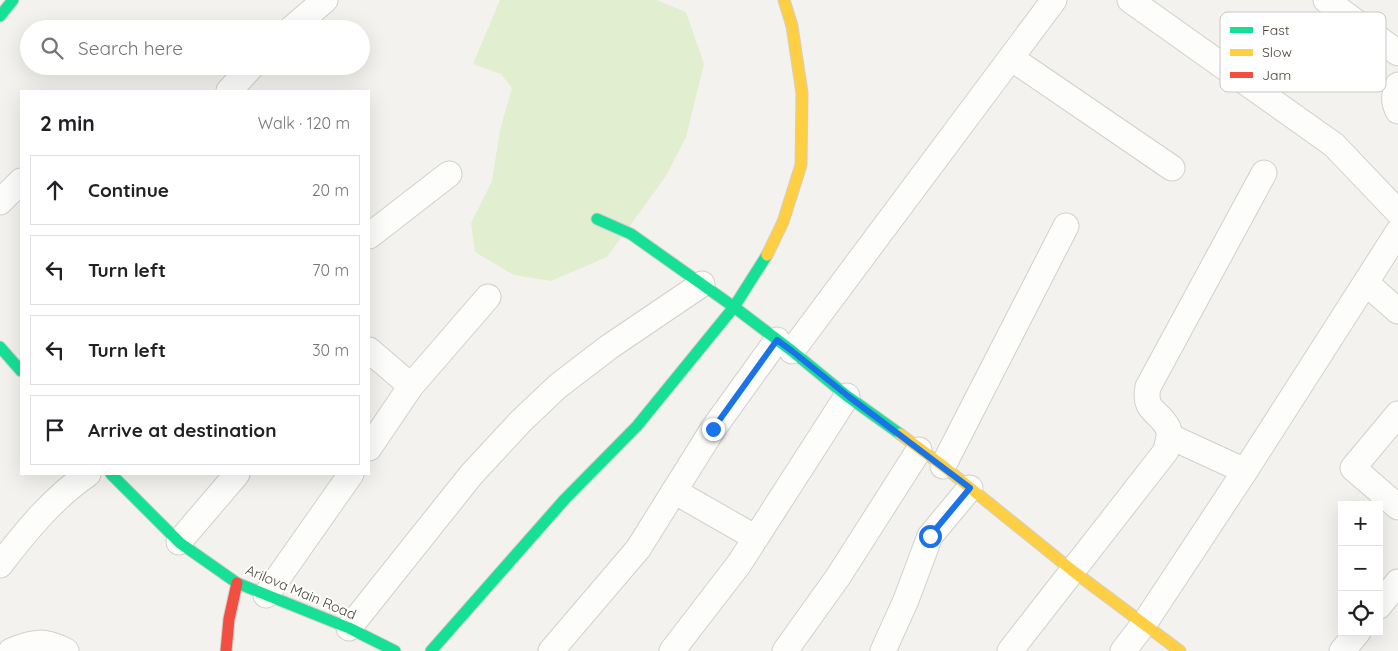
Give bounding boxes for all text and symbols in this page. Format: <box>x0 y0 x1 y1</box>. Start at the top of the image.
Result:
legend <box>1220 12 1386 92</box>
search box <box>20 20 370 75</box>
text: Fast <box>1262 21 1290 39</box>
icon: search <box>38 34 66 62</box>
text: Search here <box>78 36 183 60</box>
text: Slow <box>1262 43 1292 61</box>
text: Jam <box>1262 66 1291 84</box>
text: 2 min <box>40 110 95 136</box>
text: Walk · 120 m <box>258 113 350 133</box>
icon: ahead <box>41 176 69 204</box>
text: Continue <box>88 178 169 202</box>
text: 20 m <box>312 180 349 200</box>
icon: left <box>41 256 69 284</box>
text: Turn left <box>88 258 166 282</box>
text: 70 m <box>312 260 349 280</box>
icon: left <box>41 336 69 364</box>
text: Turn left <box>88 338 166 362</box>
text: 30 m <box>312 340 349 360</box>
icon: arrive <box>41 416 69 444</box>
text: Arrive at destination <box>88 418 277 442</box>
route end <box>702 418 725 441</box>
map controls <box>1338 501 1383 636</box>
button: + <box>1338 501 1383 546</box>
route start <box>919 525 942 548</box>
button: − <box>1338 546 1383 591</box>
street label: Arilova Main Road <box>243 561 359 623</box>
button: locate <box>1338 591 1383 636</box>

